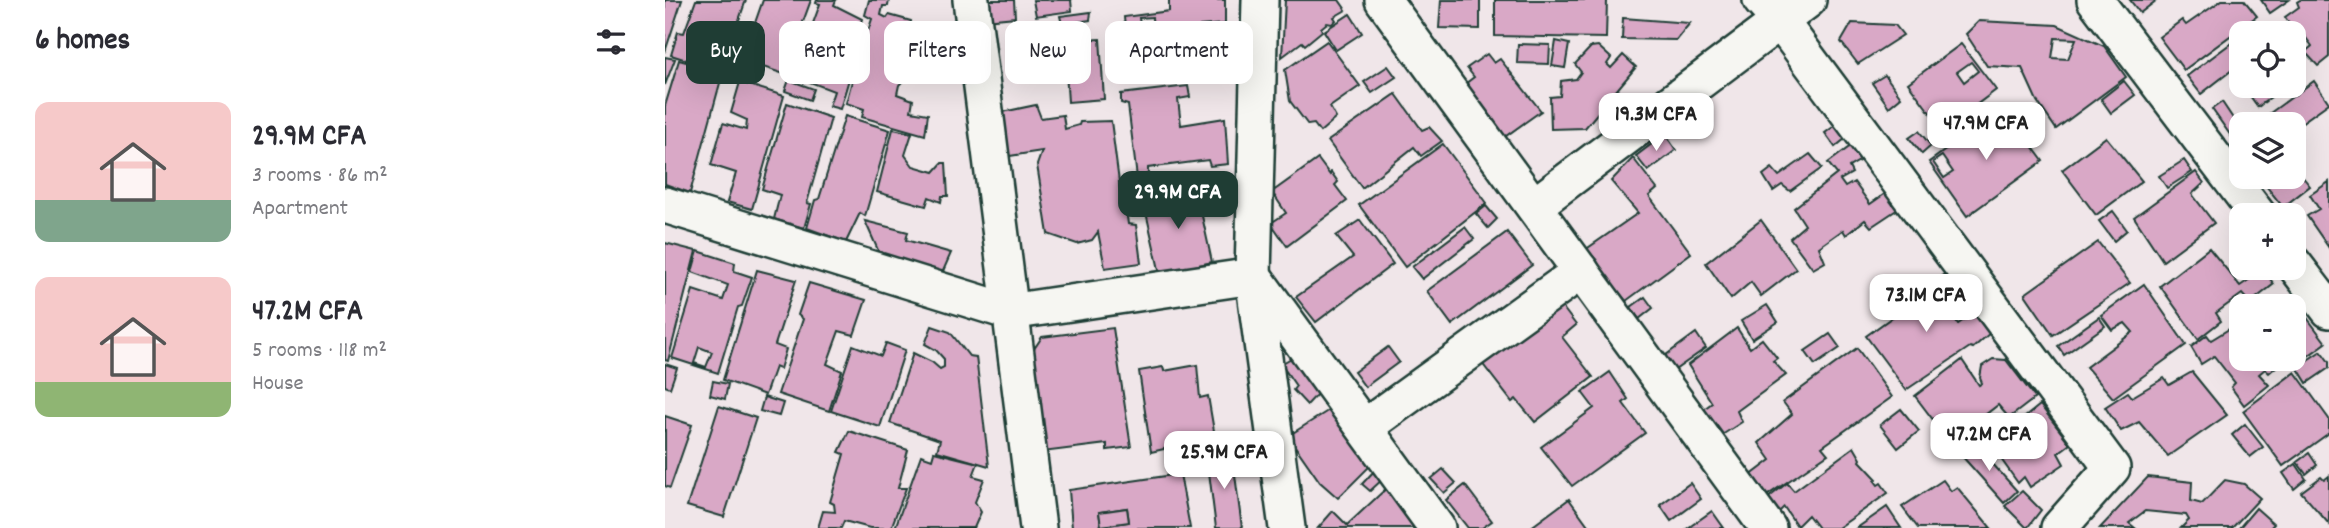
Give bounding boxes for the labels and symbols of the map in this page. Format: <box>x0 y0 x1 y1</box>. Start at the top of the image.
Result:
pin: 19.3M CFA <box>1576 94 1736 153</box>
pin: 47.9M CFA <box>1906 102 2066 162</box>
pin: 29.9M CFA <box>1098 172 1258 231</box>
pin: 73.1M CFA <box>1846 274 2006 334</box>
pin: 47.2M CFA <box>1909 414 2069 473</box>
pin: 25.9M CFA <box>1144 432 1304 491</box>

